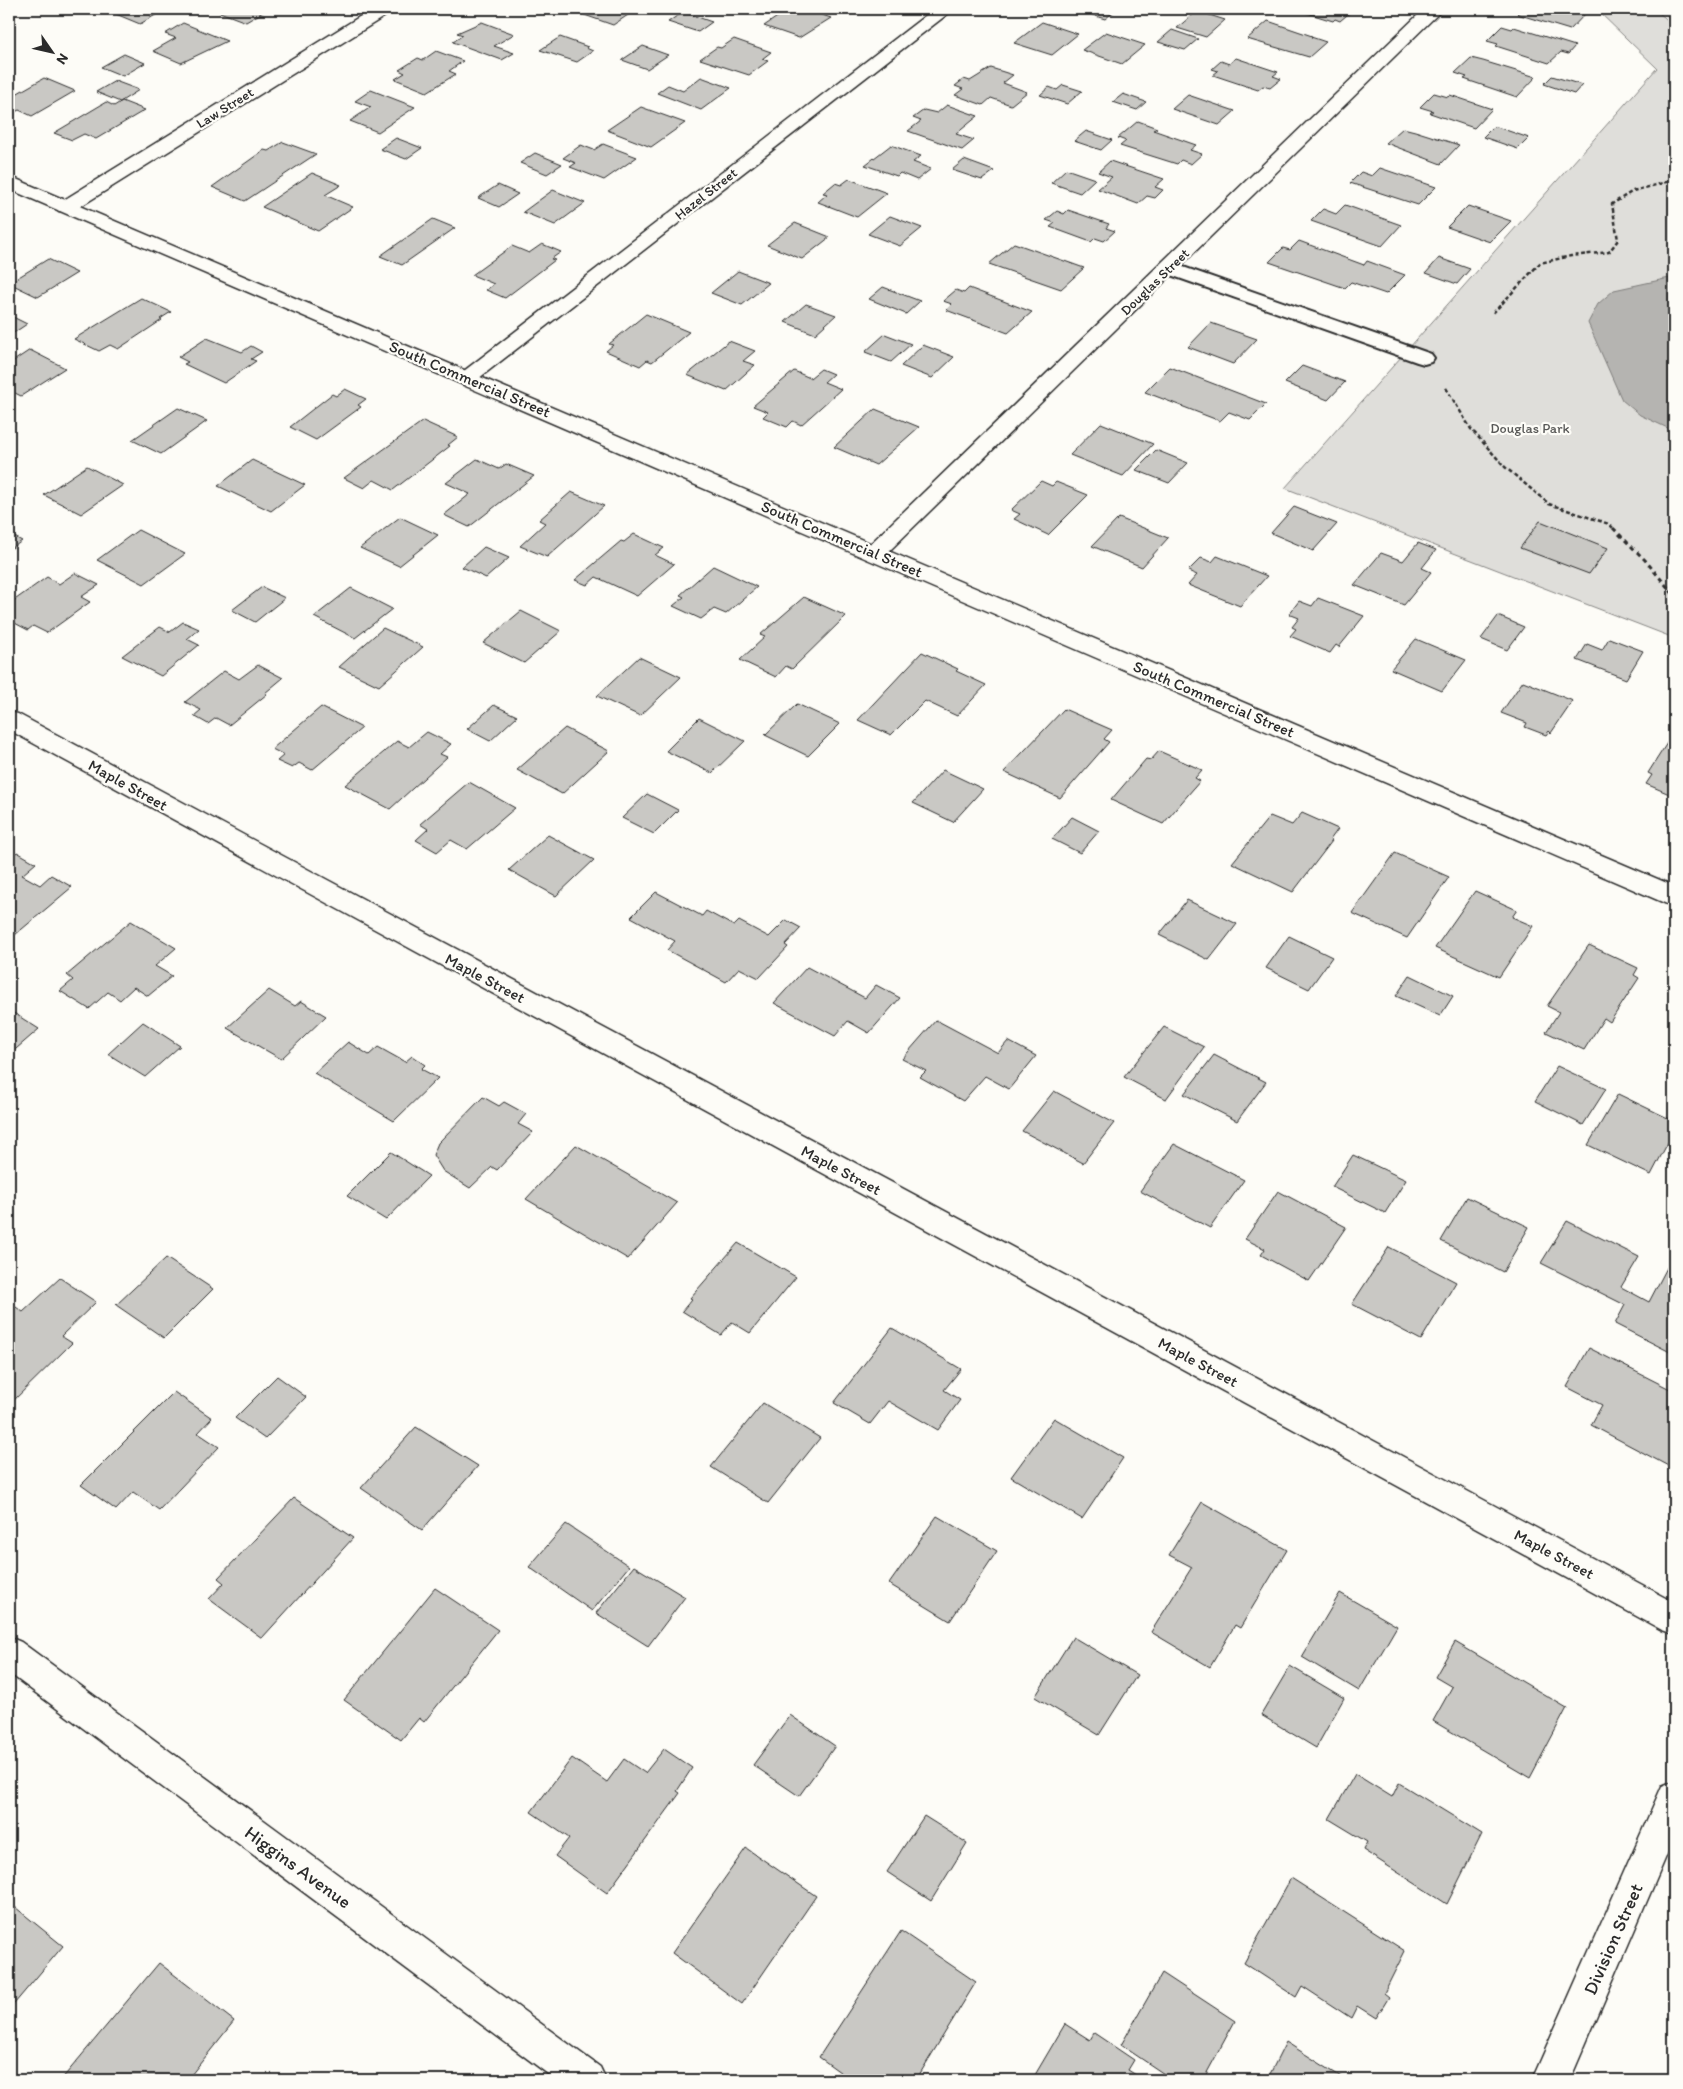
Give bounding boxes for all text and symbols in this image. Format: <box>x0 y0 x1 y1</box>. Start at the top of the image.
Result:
north arrow <box>28 28 78 78</box>
text: N <box>53 50 72 68</box>
street label: Law Street <box>193 84 257 132</box>
street label: Hazel Street <box>671 164 741 224</box>
street label: Douglas Street <box>1117 245 1193 319</box>
street label: South Commercial Street <box>387 336 553 422</box>
park label: Douglas Park <box>1490 420 1570 437</box>
street label: South Commercial Street <box>759 496 925 582</box>
street label: South Commercial Street <box>1131 656 1297 742</box>
street label: Maple Street <box>85 755 171 815</box>
street label: Maple Street <box>442 949 528 1007</box>
street label: Maple Street <box>798 1141 884 1199</box>
street label: Maple Street <box>1155 1333 1241 1391</box>
street label: Maple Street <box>1511 1525 1597 1583</box>
street label: Higgins Avenue <box>240 1821 356 1913</box>
street label: Division Street <box>1578 1880 1648 1998</box>

